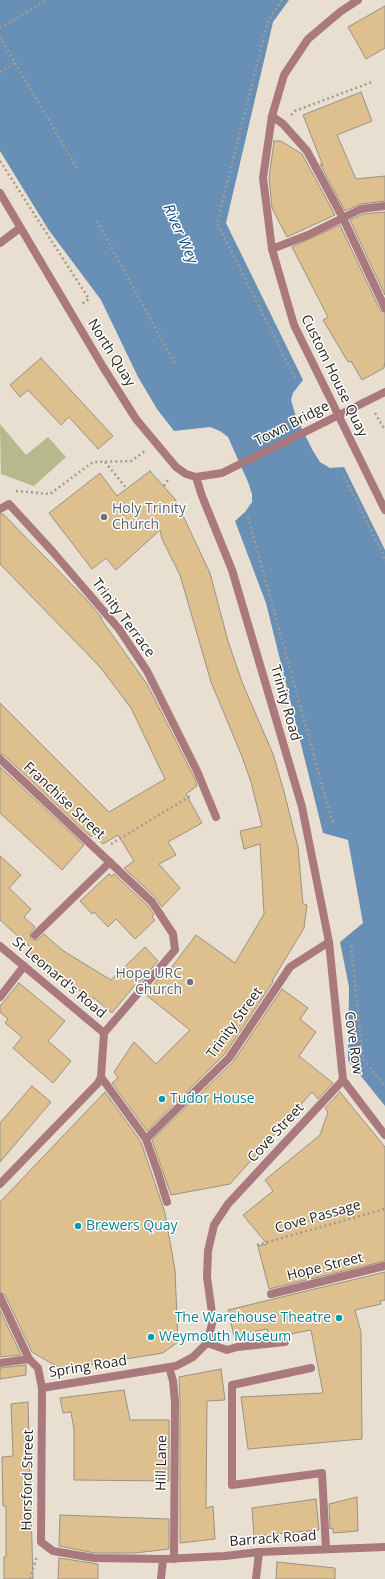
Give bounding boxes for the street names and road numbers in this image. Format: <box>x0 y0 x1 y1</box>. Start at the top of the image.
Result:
street label: Custom House Quay <box>297 312 371 440</box>
street label: North Quay <box>84 316 138 390</box>
street label: Town Bridge <box>252 398 332 450</box>
street label: Trinity Terrace <box>88 575 158 661</box>
street label: Trinity Road <box>266 663 304 743</box>
street label: Franchise Street <box>20 759 108 843</box>
street label: St Leonard's Road <box>9 934 109 1022</box>
street label: Trinity Street <box>204 984 266 1062</box>
street label: Cove Row <box>340 1010 366 1076</box>
street label: Cove Street <box>244 1100 308 1166</box>
street label: Cove Passage <box>273 1197 363 1237</box>
street label: Hope Street <box>285 1249 365 1285</box>
street label: Spring Road <box>48 1353 128 1381</box>
street label: Horsford Street <box>19 1429 37 1531</box>
street label: Hill Lane <box>153 1435 171 1491</box>
street label: Barrack Road <box>229 1528 317 1550</box>

